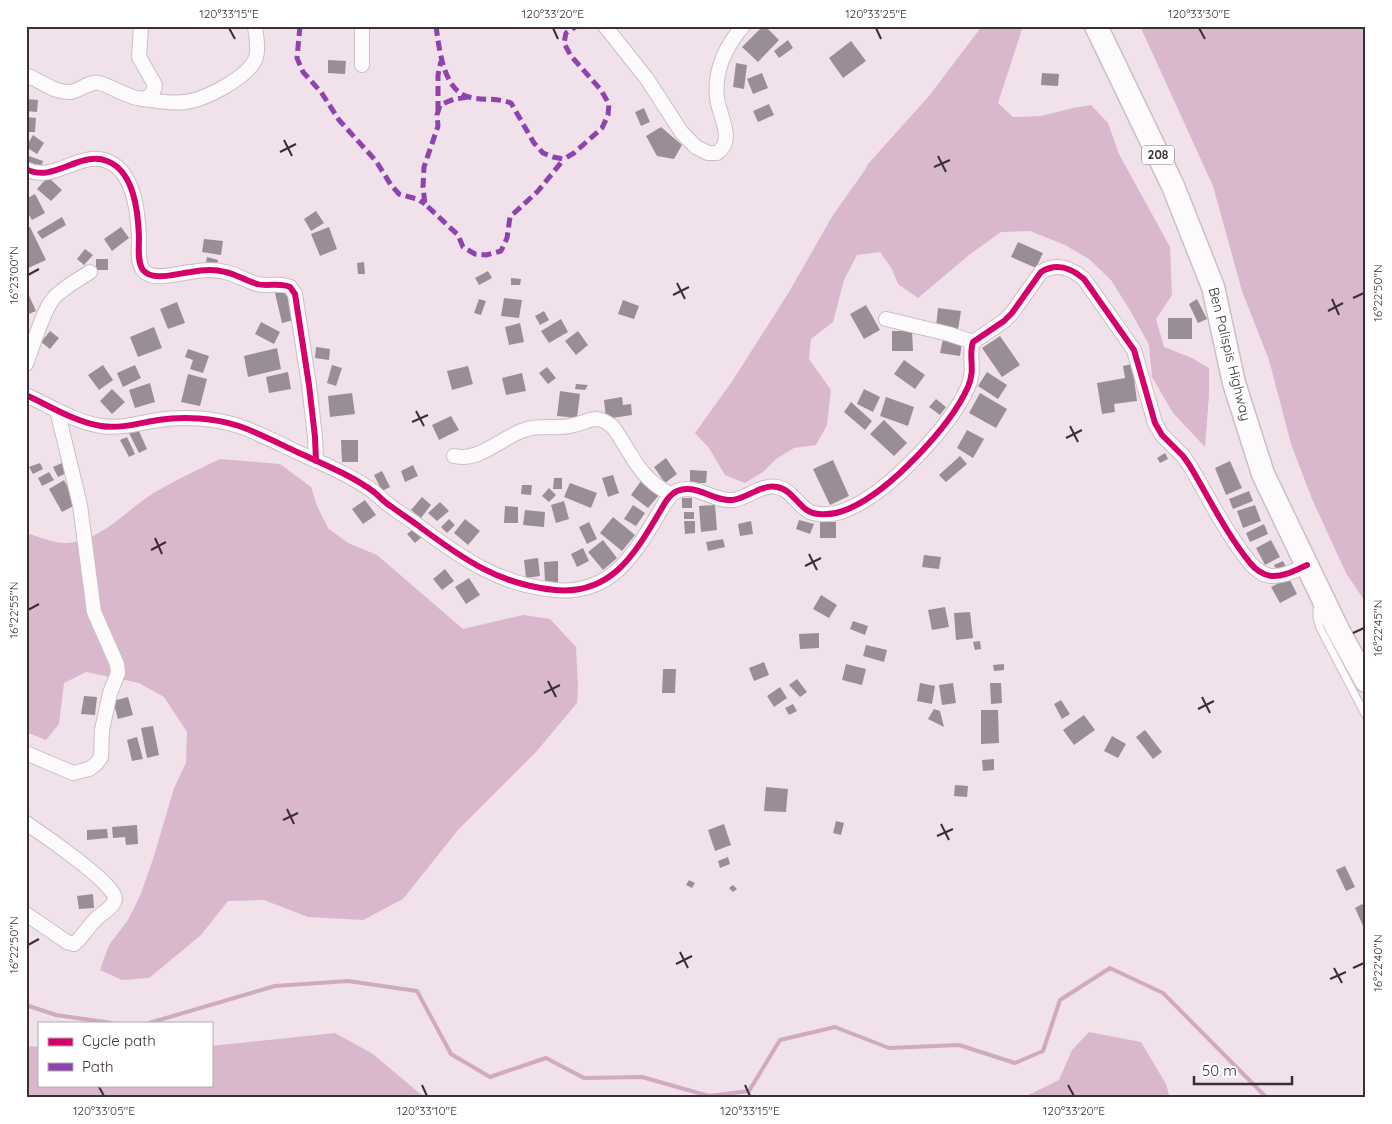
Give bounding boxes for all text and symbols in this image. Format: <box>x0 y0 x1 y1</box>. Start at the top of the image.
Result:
text: 120°33'15"E <box>199 6 259 21</box>
text: 120°33'20"E <box>522 6 584 21</box>
text: 120°33'25"E <box>845 6 907 21</box>
text: 120°33'30"E <box>1168 6 1230 21</box>
road number: 208 <box>1142 146 1174 164</box>
text: 16°23'00"N <box>6 246 21 304</box>
text: 16°22'50"N <box>1370 264 1385 322</box>
street label: Ben Palispis Highway <box>1205 285 1255 423</box>
text: 16°22'55"N <box>6 582 21 638</box>
text: 16°22'45"N <box>1370 600 1385 656</box>
text: 16°22'50"N <box>6 916 21 974</box>
text: 16°22'40"N <box>1370 934 1385 992</box>
legend <box>38 1022 212 1086</box>
text: Cycle path <box>82 1031 156 1050</box>
scale bar <box>1194 1054 1292 1086</box>
text: Path <box>82 1057 114 1076</box>
text: 50 m <box>1202 1061 1237 1080</box>
text: 120°33'05"E <box>73 1103 135 1118</box>
text: 120°33'10"E <box>397 1103 457 1118</box>
text: 120°33'15"E <box>720 1103 780 1118</box>
text: 120°33'20"E <box>1043 1103 1105 1118</box>

